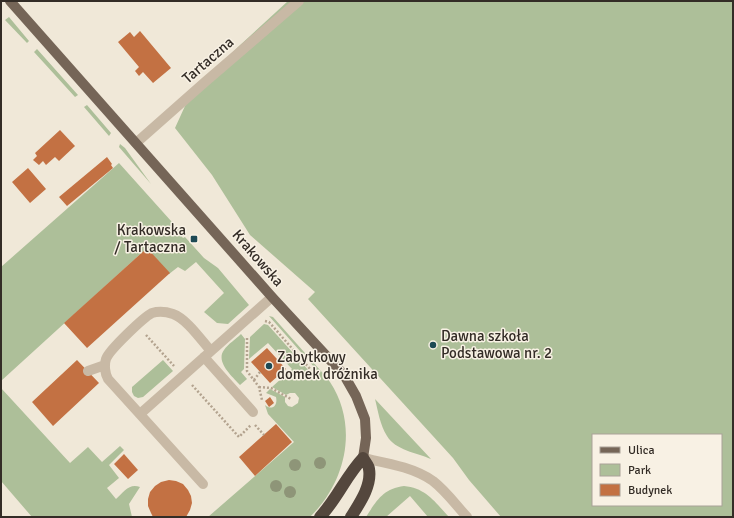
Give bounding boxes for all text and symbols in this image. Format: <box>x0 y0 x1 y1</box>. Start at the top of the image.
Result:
street label: Tartaczna <box>179 33 237 87</box>
place label: Krakowska / Tartaczna <box>114 221 186 256</box>
street label: Krakowska <box>228 226 288 290</box>
marker: Krakowska / Tartaczna <box>189 234 199 244</box>
place label: Dawna szkoła Podstawowa nr. 2 <box>441 327 552 362</box>
marker: Dawna szkoła Podstawowa nr. 2 <box>428 340 438 350</box>
place label: Zabytkowy domek dróżnika <box>277 348 378 383</box>
marker: Zabytkowy domek dróżnika <box>264 361 274 371</box>
legend <box>592 434 722 506</box>
text: Ulica <box>628 443 655 458</box>
text: Park <box>628 463 651 478</box>
text: Budynek <box>628 483 672 498</box>

